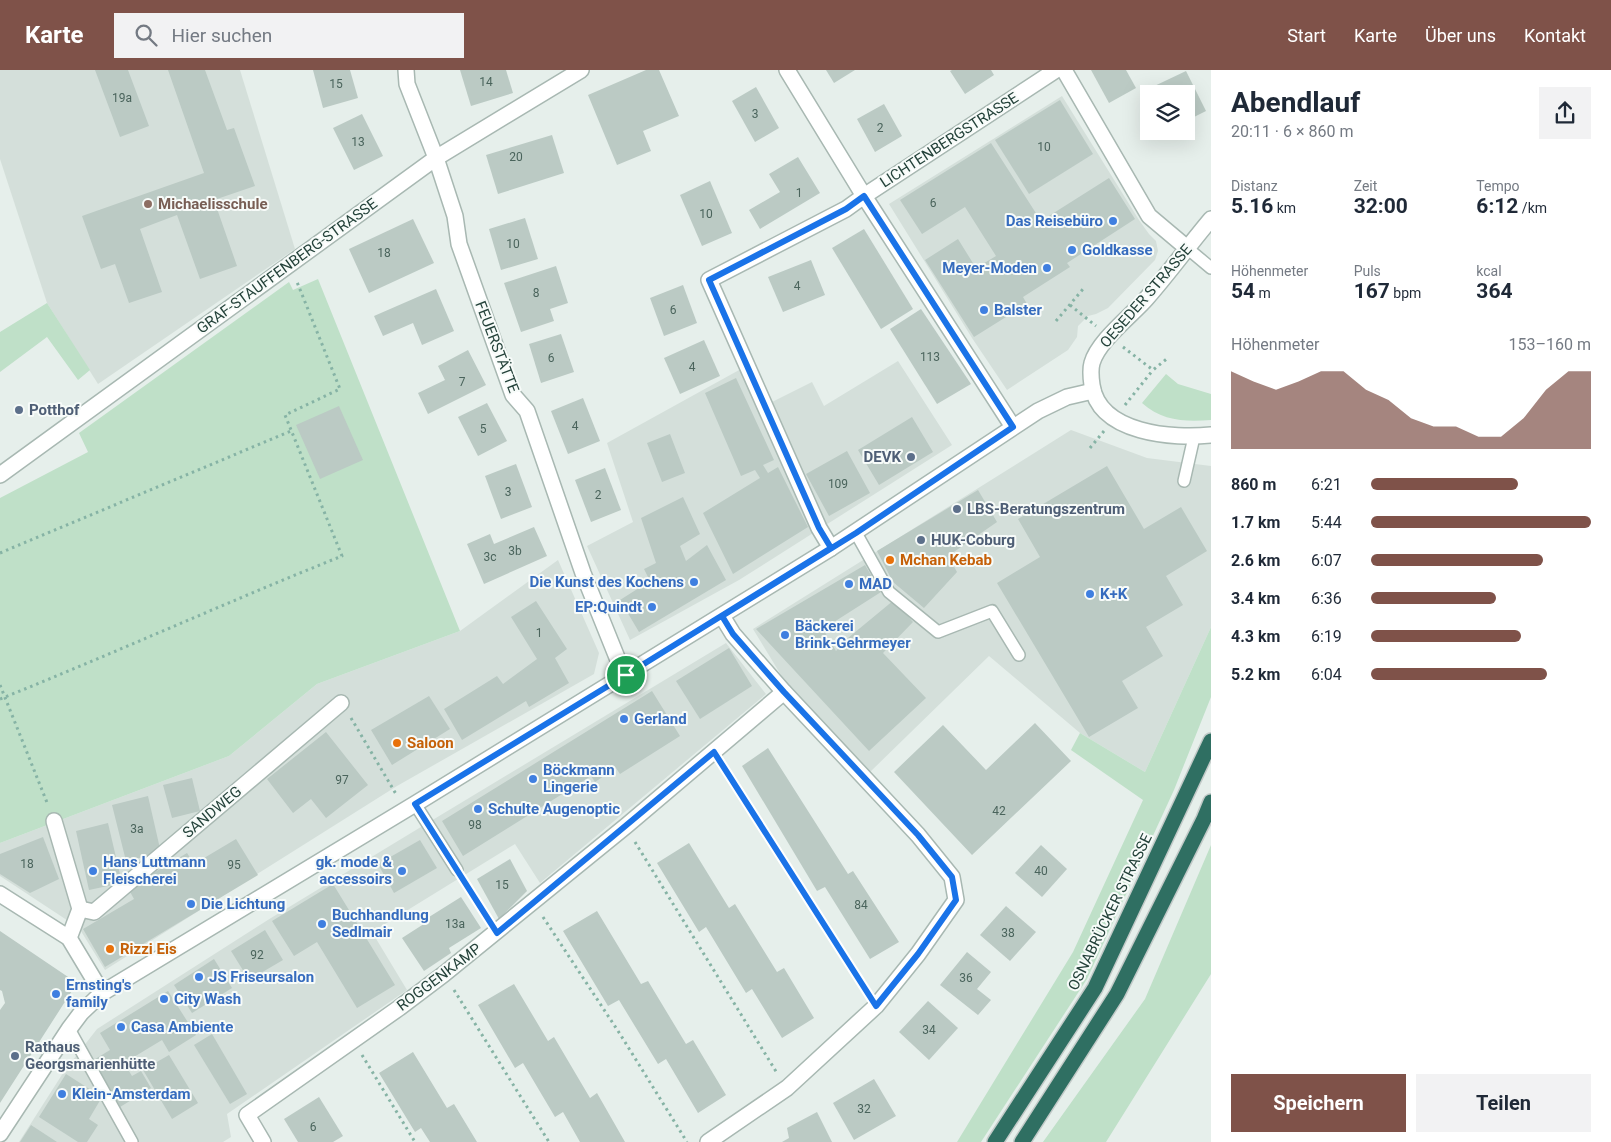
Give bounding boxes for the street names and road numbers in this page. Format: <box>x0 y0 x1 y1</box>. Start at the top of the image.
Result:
street label: LICHTENBERGSTRASSE <box>877 88 1022 191</box>
street label: GRAF-STAUFFENBERG-STRASSE <box>193 194 381 338</box>
street label: OESEDER STRASSE <box>1096 240 1196 351</box>
street label: FEUERSTÄTTE <box>471 299 523 396</box>
street label: SANDWEG <box>179 782 245 842</box>
street label: OSNABRÜCKER STRASSE <box>1064 830 1156 993</box>
street label: ROGGENKAMP <box>393 939 485 1015</box>

